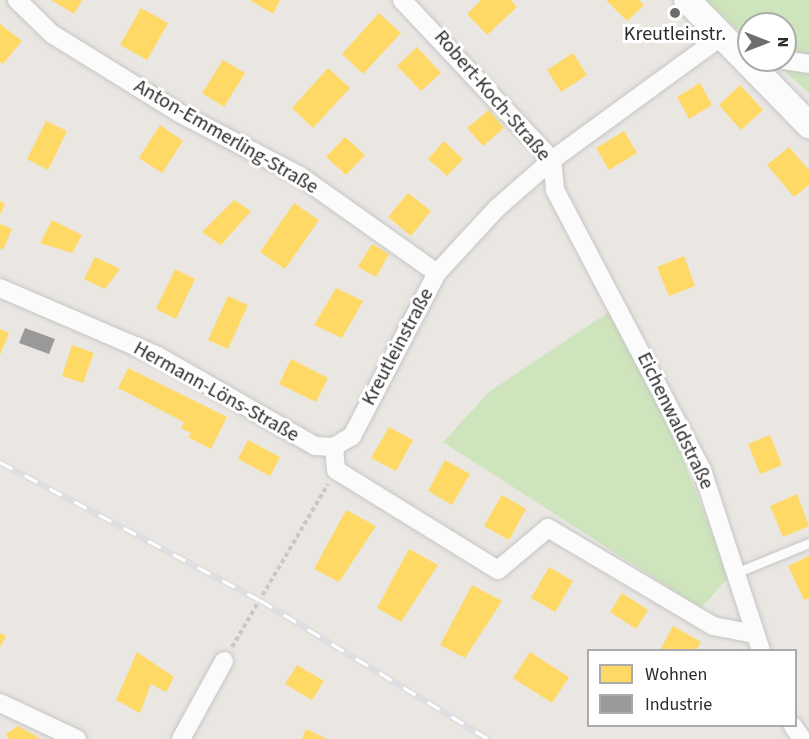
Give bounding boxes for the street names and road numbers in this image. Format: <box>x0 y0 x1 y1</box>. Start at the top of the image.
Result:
street label: Robert-Koch-Straße <box>429 26 555 166</box>
street label: Anton-Emmerling-Straße <box>130 74 322 200</box>
street label: Kreutleinstraße <box>357 284 439 410</box>
street label: Hermann-Löns-Straße <box>129 337 303 447</box>
street label: Eichenwaldstraße <box>631 349 719 493</box>

